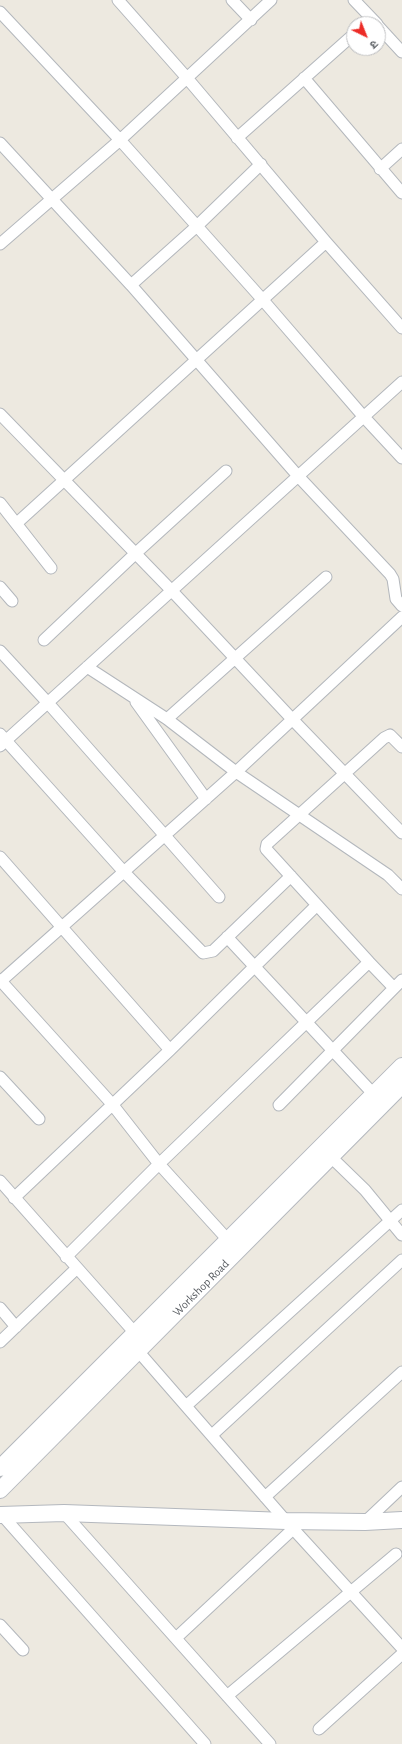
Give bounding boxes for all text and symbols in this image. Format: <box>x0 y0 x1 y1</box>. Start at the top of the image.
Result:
north arrow <box>346 16 386 56</box>
text: उ <box>368 38 380 51</box>
street label: Workshop Road <box>170 1257 232 1319</box>

